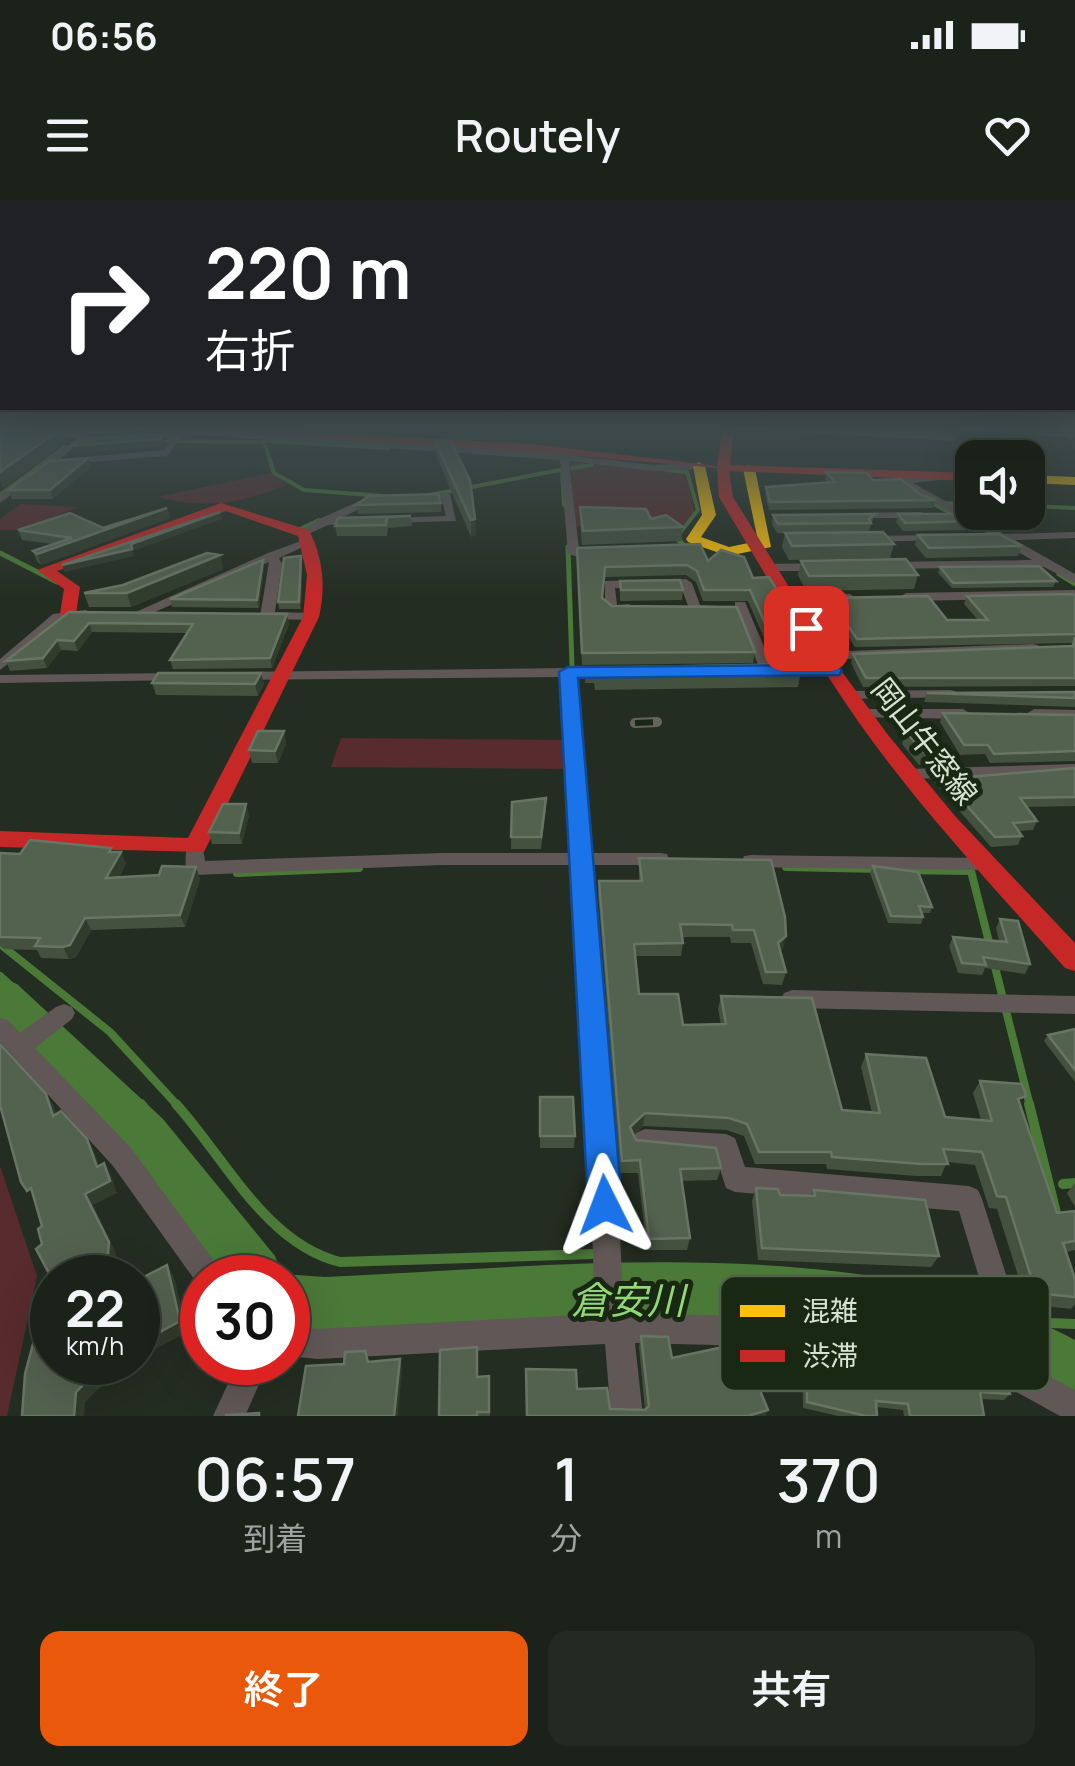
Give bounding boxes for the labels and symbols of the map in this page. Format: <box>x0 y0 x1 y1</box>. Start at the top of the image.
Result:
pin <box>764 586 849 671</box>
street label: 岡山牛窓線 <box>863 669 988 813</box>
position arrow <box>553 1153 657 1257</box>
speed limit sign: 30 <box>180 1255 310 1385</box>
water label: 倉安川 <box>571 1273 689 1325</box>
legend <box>720 1276 1050 1391</box>
text: 混雑 <box>802 1291 858 1329</box>
text: 渋滞 <box>802 1336 858 1374</box>

